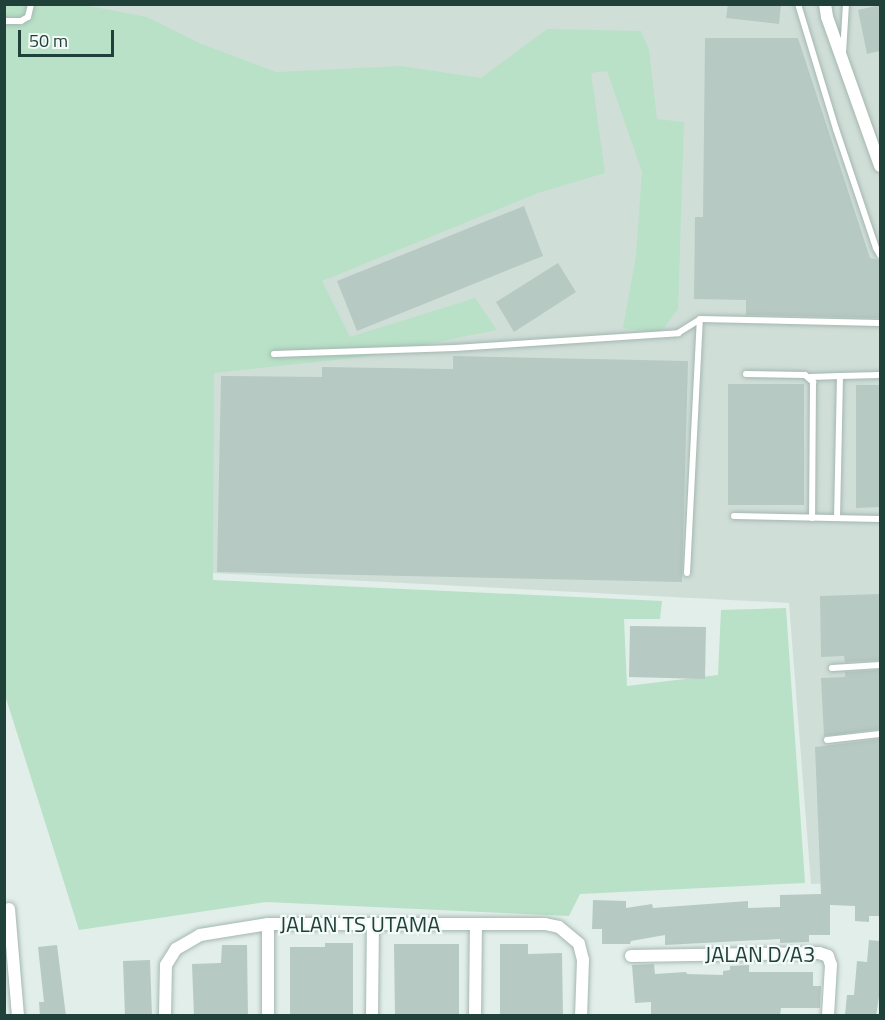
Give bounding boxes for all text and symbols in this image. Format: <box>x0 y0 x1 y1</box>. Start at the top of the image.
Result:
scale bar <box>21 18 117 56</box>
text: 50 m <box>29 27 68 54</box>
street label: JALAN TS UTAMA <box>280 912 440 938</box>
street label: JALAN D/A3 <box>705 942 815 968</box>

